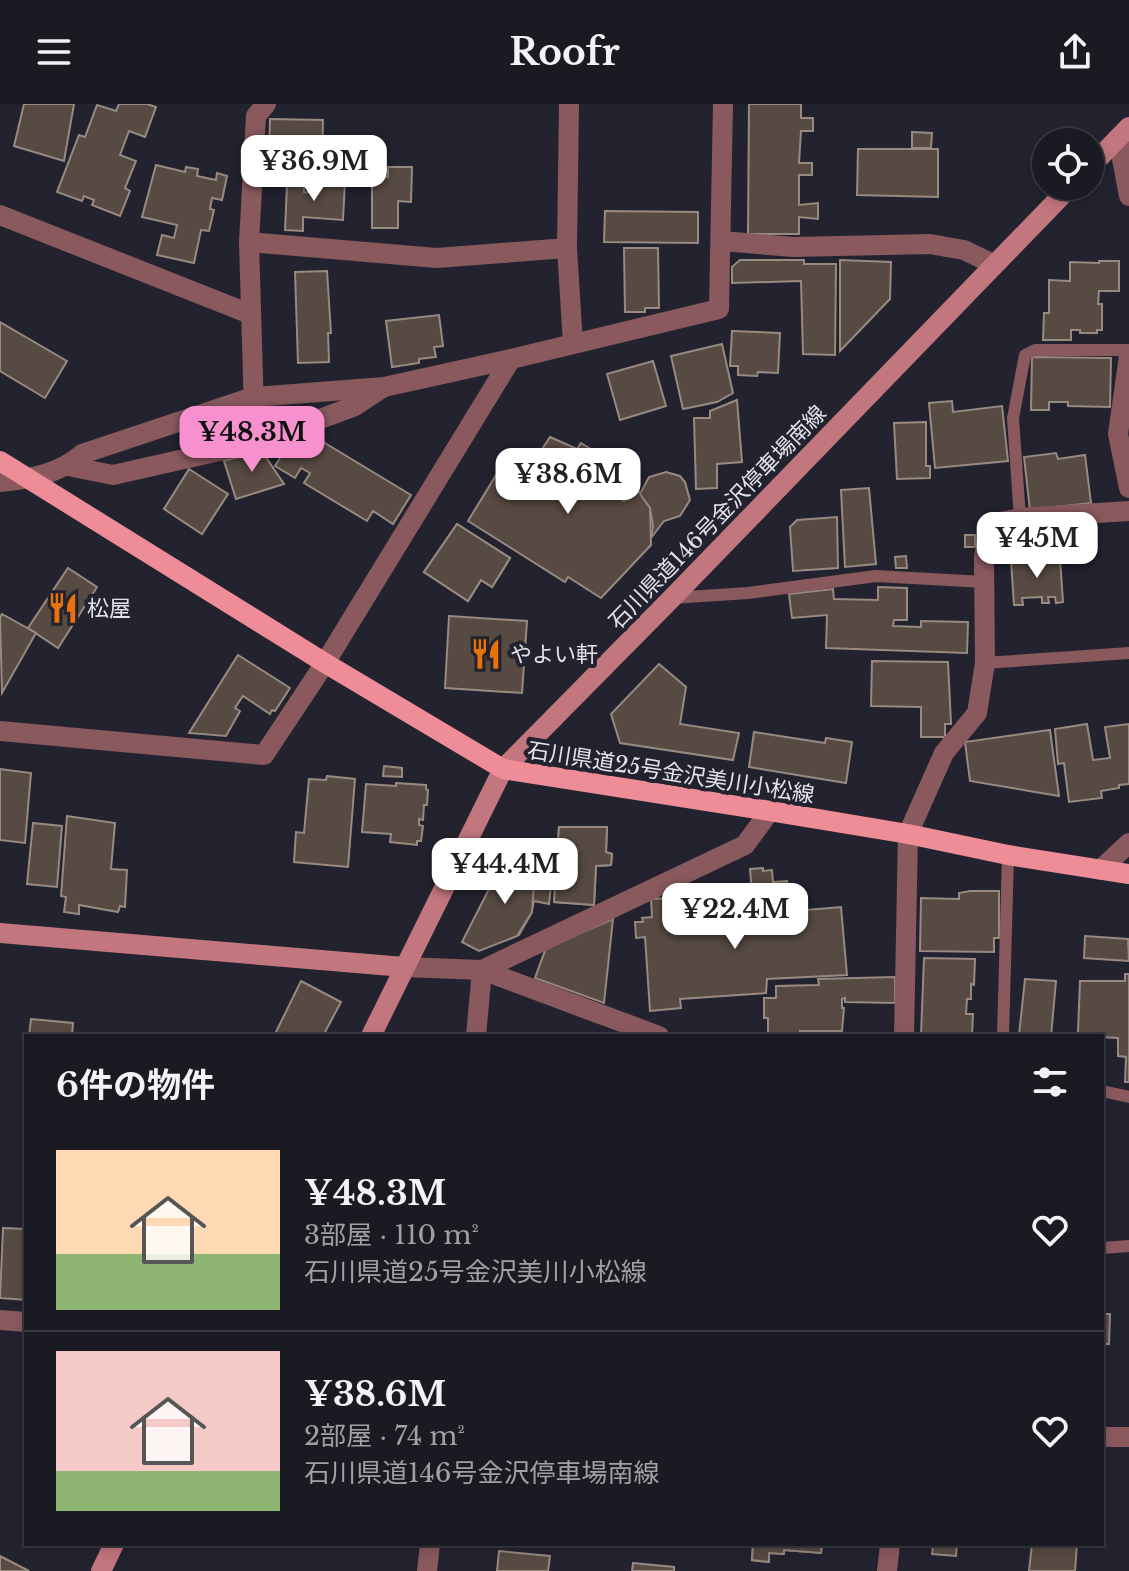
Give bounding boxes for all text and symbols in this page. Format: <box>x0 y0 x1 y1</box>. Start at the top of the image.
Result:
icon: menu <box>32 30 76 74</box>
text: Roofr <box>509 30 620 75</box>
icon: share <box>1053 30 1097 74</box>
map controls <box>1032 128 1104 200</box>
button: locate <box>1032 128 1104 200</box>
pin: ¥36.9M <box>249 135 379 203</box>
text: ¥36.9M <box>259 145 369 177</box>
street label: 石川県道146号金沢停車場南線 <box>603 400 832 635</box>
pin: ¥48.3M <box>187 406 317 474</box>
text: ¥48.3M <box>198 416 307 448</box>
pin: ¥38.6M <box>503 448 633 516</box>
text: ¥38.6M <box>514 458 622 490</box>
pin: ¥45M <box>990 512 1084 580</box>
text: ¥45M <box>995 522 1079 554</box>
restaurant icon: 松屋 <box>46 591 80 625</box>
place label: 松屋 <box>87 595 131 622</box>
restaurant icon: やよい軒 <box>469 637 503 671</box>
place label: やよい軒 <box>510 641 598 668</box>
street label: 石川県道25号金沢美川小松線 <box>526 736 816 809</box>
pin: ¥44.4M <box>440 838 570 906</box>
text: ¥44.4M <box>450 848 560 880</box>
pin: ¥22.4M <box>670 883 800 951</box>
text: ¥22.4M <box>680 893 790 925</box>
icon: filters <box>1028 1060 1072 1104</box>
text: 6件の物件 <box>56 1064 215 1106</box>
text: ¥48.3M <box>304 1172 447 1214</box>
icon: home <box>120 1182 216 1278</box>
icon: heart <box>1028 1208 1072 1252</box>
text: 3部屋 · 110 m² <box>304 1219 479 1251</box>
text: 石川県道25号金沢美川小松線 <box>304 1256 647 1288</box>
text: ¥38.6M <box>304 1373 446 1415</box>
icon: home <box>120 1383 216 1479</box>
icon: heart <box>1028 1409 1072 1453</box>
text: 2部屋 · 74 m² <box>304 1420 465 1452</box>
text: 石川県道146号金沢停車場南線 <box>304 1457 660 1489</box>

